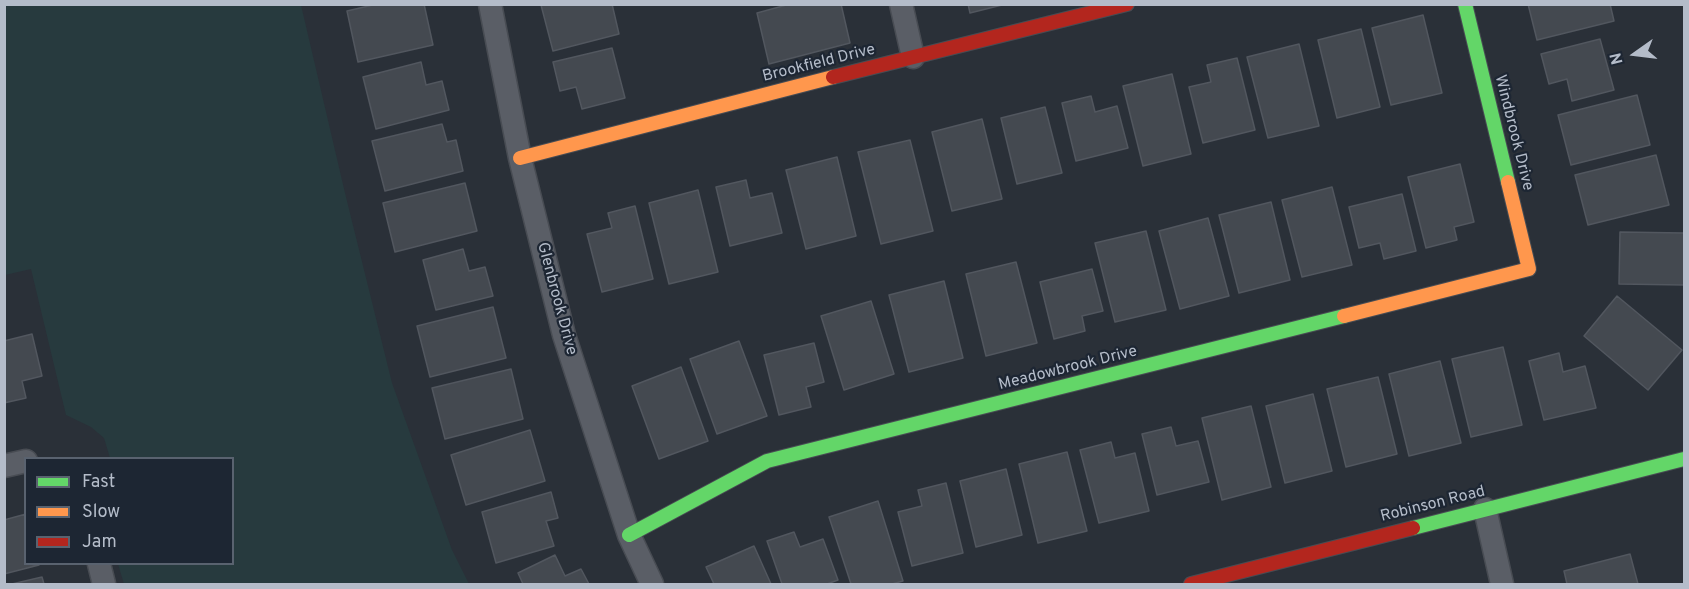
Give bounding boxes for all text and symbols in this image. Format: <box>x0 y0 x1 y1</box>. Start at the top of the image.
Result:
north arrow <box>1605 24 1665 84</box>
street label: Brookfield Drive <box>761 41 877 87</box>
text: N <box>1606 50 1629 66</box>
street label: Windbrook Drive <box>1489 73 1537 193</box>
street label: Glenbrook Drive <box>532 240 580 358</box>
street label: Meadowbrook Drive <box>997 342 1139 396</box>
legend <box>24 457 234 565</box>
text: Fast <box>82 471 115 494</box>
street label: Robinson Road <box>1379 483 1487 527</box>
text: Slow <box>82 501 120 524</box>
text: Jam <box>82 531 117 554</box>

